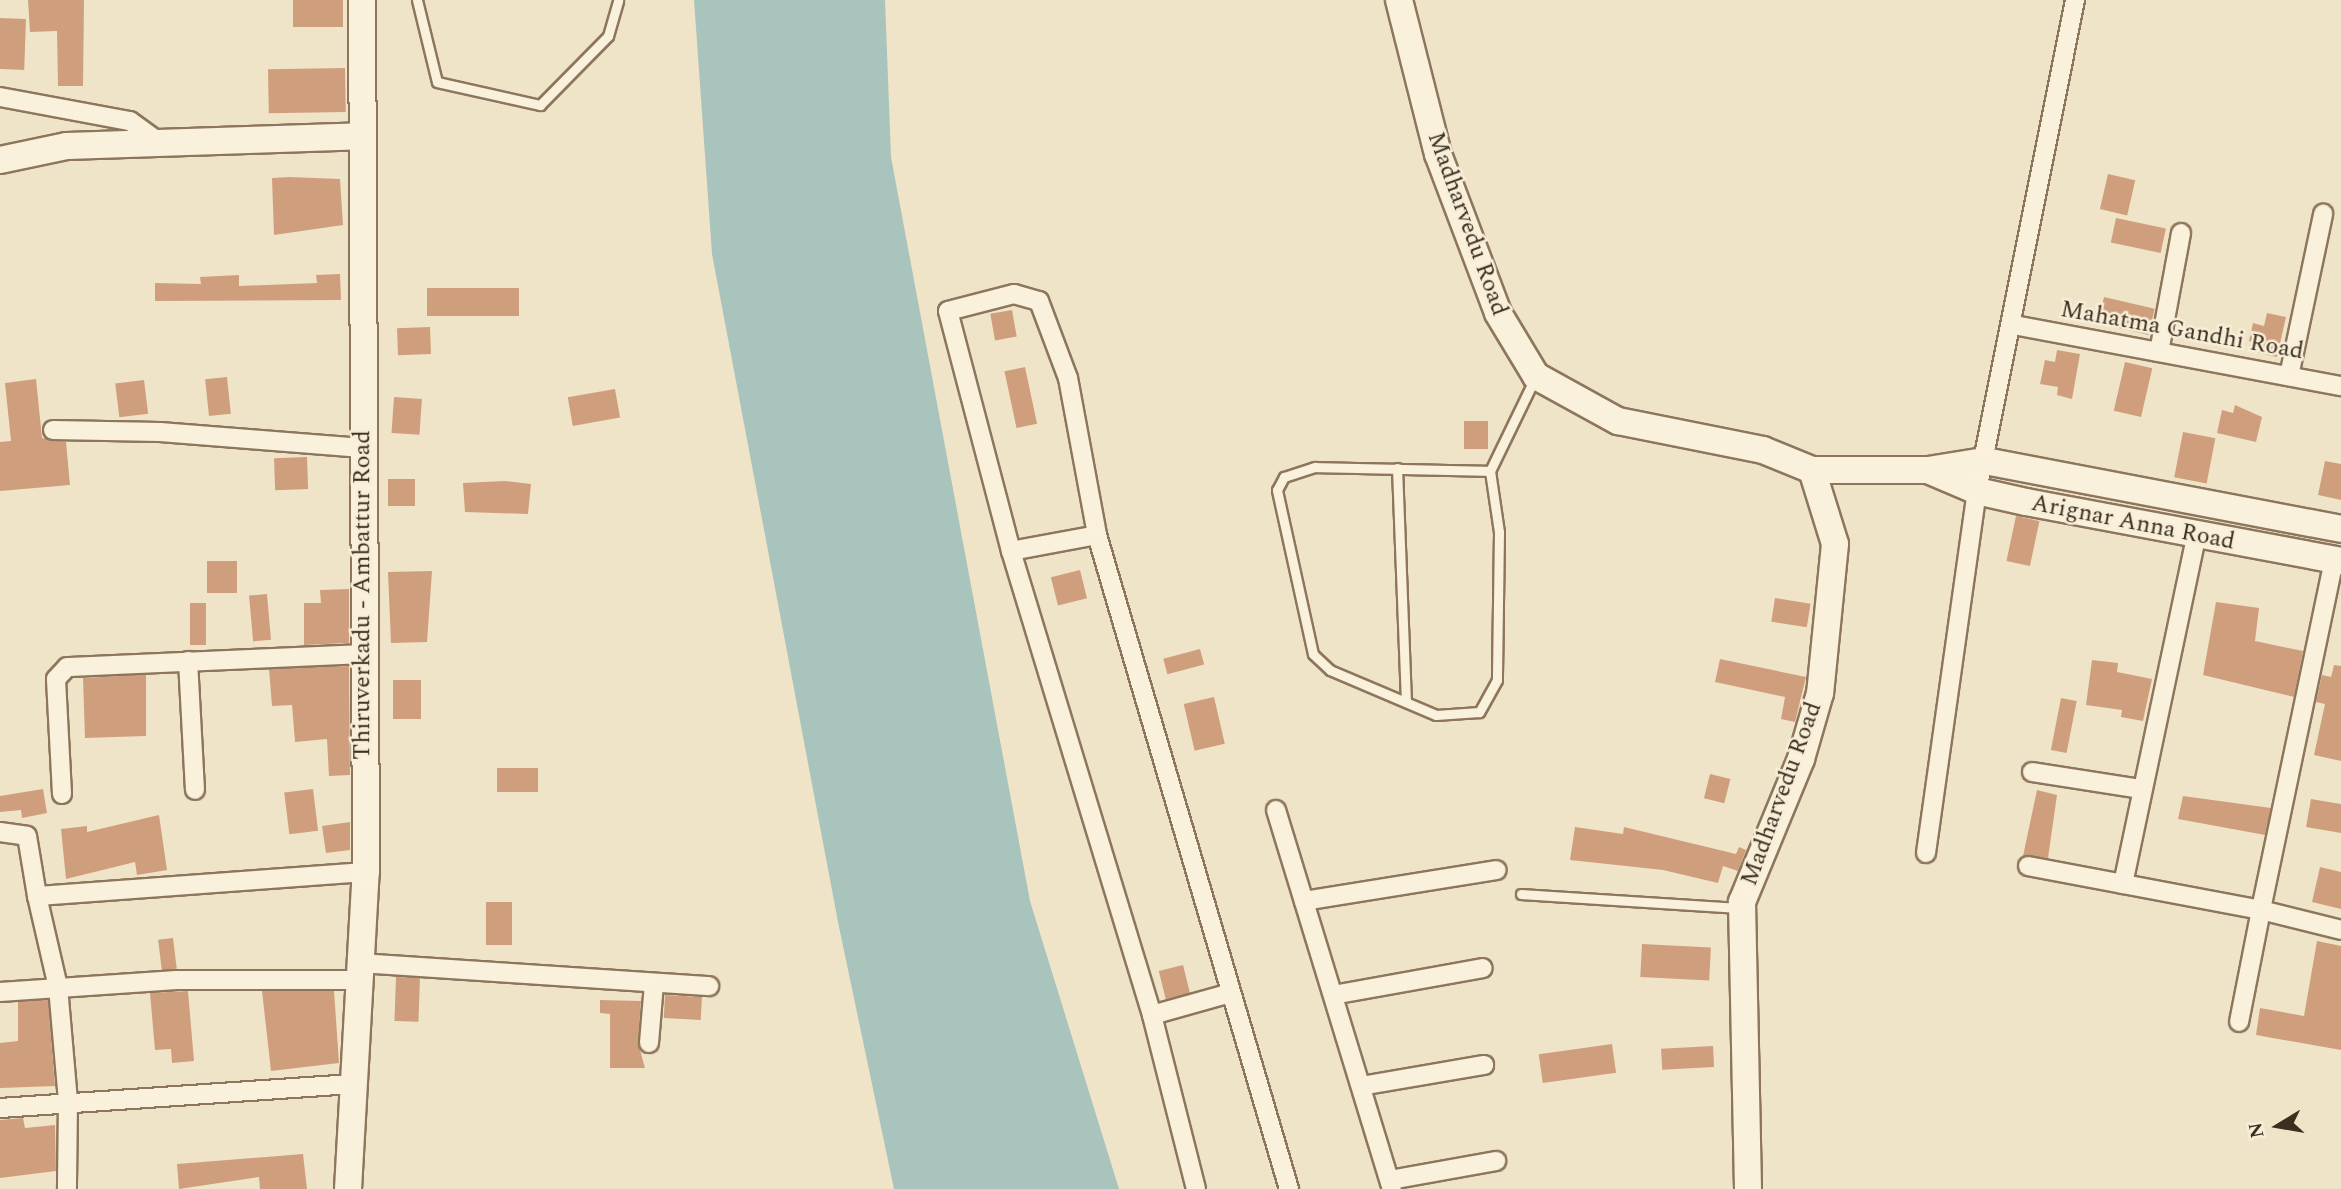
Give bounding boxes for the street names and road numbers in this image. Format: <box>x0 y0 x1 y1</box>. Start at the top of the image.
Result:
street label: Madharvedu Road <box>1420 128 1514 320</box>
street label: Mahatma Gandhi Road <box>2058 295 2306 367</box>
street label: Thiruverkadu - Ambattur Road <box>349 430 377 760</box>
street label: Arignar Anna Road <box>2029 489 2237 557</box>
street label: Madharvedu Road <box>1735 698 1829 890</box>

